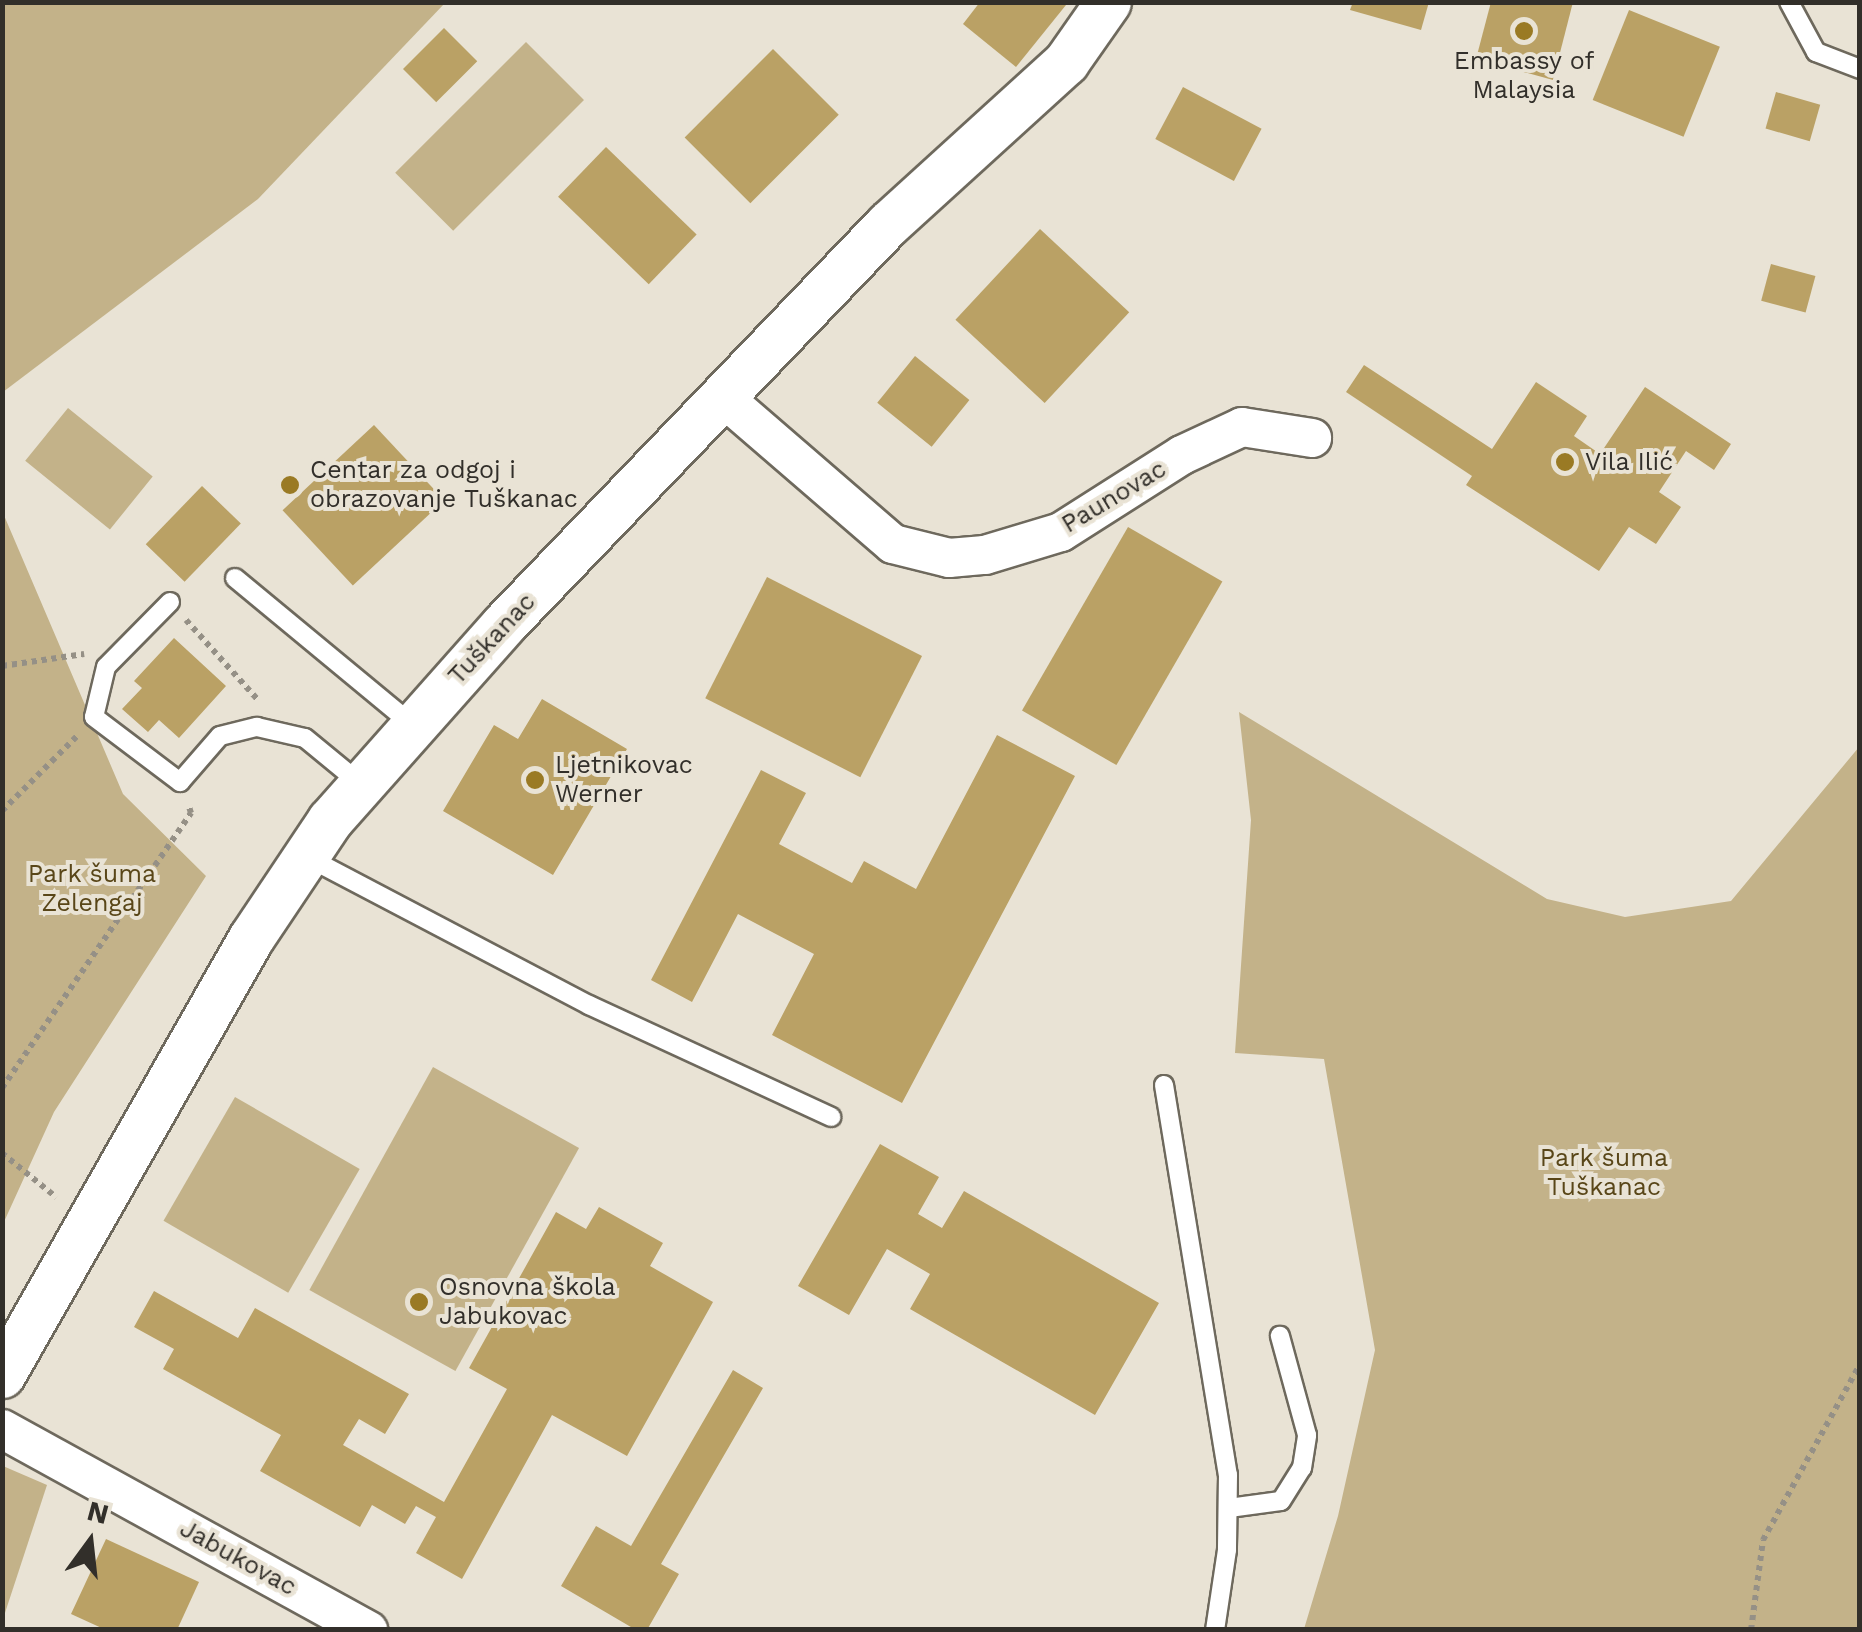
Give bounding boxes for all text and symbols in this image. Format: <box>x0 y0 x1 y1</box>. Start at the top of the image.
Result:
marker: Embassy of Malaysia <box>1513 20 1535 42</box>
place label: Embassy of Malaysia <box>1453 47 1595 106</box>
place label: Vila Ilić <box>1585 447 1674 477</box>
marker: Vila Ilić <box>1554 451 1576 473</box>
street label: Paunovac <box>1057 454 1171 540</box>
place label: Centar za odgoj i obrazovanje Tuškanac <box>310 456 578 515</box>
marker: Centar za odgoj i obrazovanje Tuškanac <box>279 474 301 496</box>
street label: Tuškanac <box>442 587 542 691</box>
place label: Ljetnikovac Werner <box>555 751 693 810</box>
marker: Ljetnikovac Werner <box>524 769 546 791</box>
park label: Park šuma Zelengaj <box>28 860 156 919</box>
park label: Park šuma Tuškanac <box>1540 1144 1668 1203</box>
place label: Osnovna škola Jabukovac <box>439 1273 616 1332</box>
marker: Osnovna škola Jabukovac <box>408 1291 430 1313</box>
north arrow <box>40 1492 140 1592</box>
text: N <box>84 1494 112 1531</box>
street label: Jabukovac <box>175 1514 301 1602</box>

